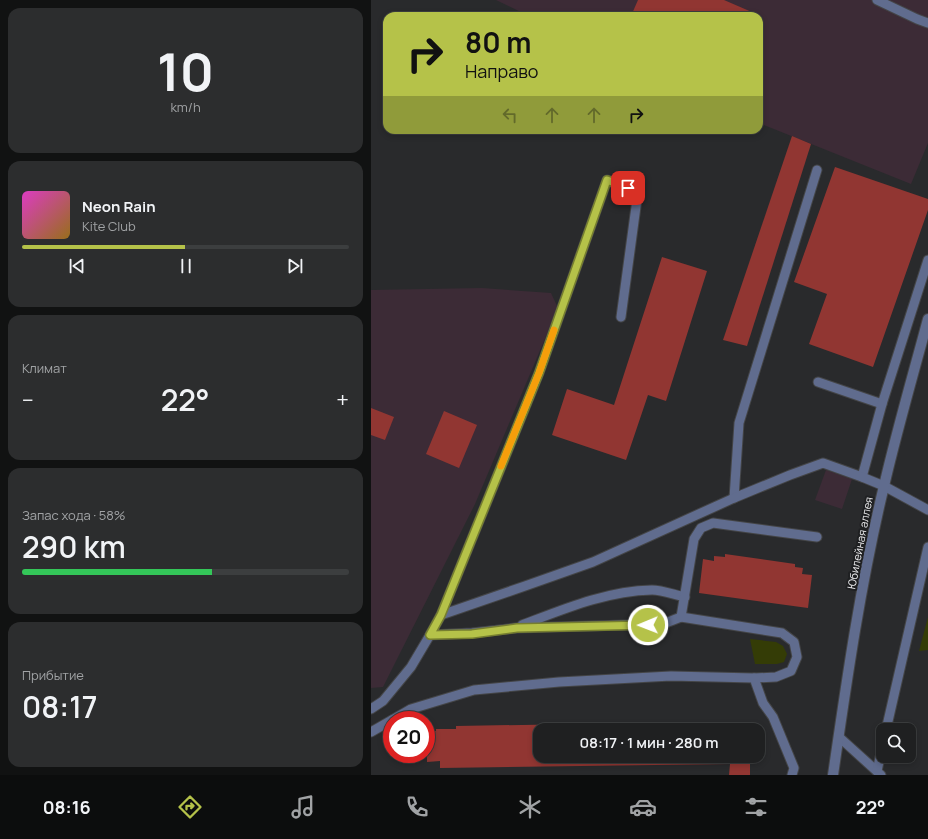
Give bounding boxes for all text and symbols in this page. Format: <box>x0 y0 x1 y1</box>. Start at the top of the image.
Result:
text: 80 m <box>465 23 531 61</box>
icon: right <box>399 28 451 80</box>
text: 10 <box>157 36 214 107</box>
text: Направо <box>465 59 539 83</box>
text: km/h <box>170 98 201 116</box>
icon: left <box>499 104 521 126</box>
icon: ahead <box>541 104 563 126</box>
icon: ahead <box>583 104 605 126</box>
icon: right <box>625 104 647 126</box>
pin <box>611 171 645 205</box>
icon: arrive <box>617 177 639 199</box>
text: Neon Rain <box>82 196 156 217</box>
text: Kite Club <box>82 217 136 235</box>
icon: previous <box>66 255 88 277</box>
icon: pause <box>175 255 197 277</box>
icon: next <box>284 255 306 277</box>
text: Климат <box>22 359 67 377</box>
text: 22° <box>161 379 209 420</box>
text: − <box>22 385 34 415</box>
text: + <box>336 385 349 415</box>
street label: Юбилейная аллея <box>843 495 876 590</box>
text: Запас хода · 58% <box>22 506 126 524</box>
text: 290 km <box>22 526 126 567</box>
position arrow <box>627 604 669 646</box>
text: Прибытие <box>22 666 84 684</box>
text: 08:17 <box>22 686 98 727</box>
speed limit sign: 20 <box>383 711 435 763</box>
map controls <box>876 723 916 763</box>
button: search <box>876 723 916 763</box>
text: 08:17 · 1 мин · 280 m <box>579 732 719 753</box>
icon: directions <box>176 793 204 821</box>
icon: music <box>289 793 317 821</box>
icon: phone <box>403 793 431 821</box>
icon: climate <box>516 793 544 821</box>
icon: car <box>629 793 657 821</box>
icon: filters <box>742 793 770 821</box>
text: 08:16 <box>43 795 91 819</box>
text: 22° <box>856 795 885 819</box>

